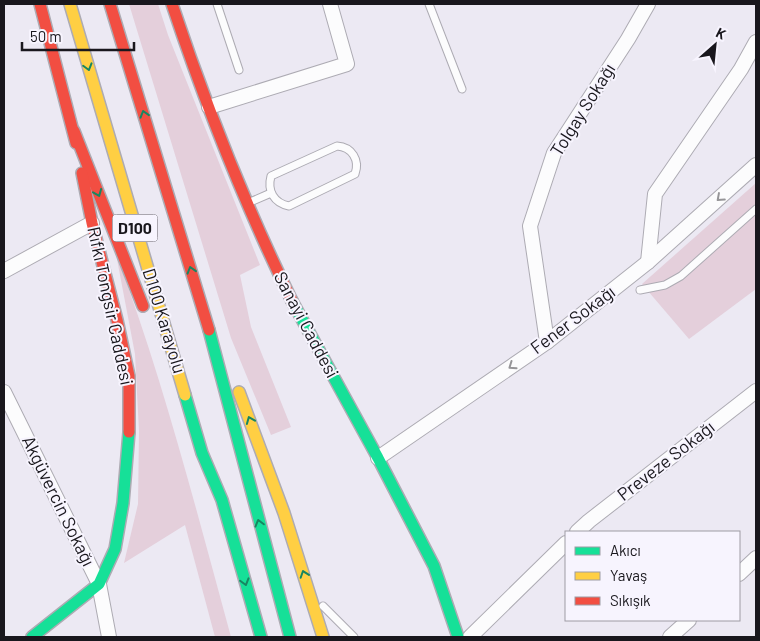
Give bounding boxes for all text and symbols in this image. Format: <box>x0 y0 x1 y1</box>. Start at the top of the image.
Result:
scale bar <box>22 20 135 52</box>
north arrow <box>690 20 740 70</box>
text: K <box>713 23 729 43</box>
text: 50 m <box>30 27 62 45</box>
street label: Tolgay Sokağı <box>545 59 619 160</box>
one-way arrow <box>83 63 93 71</box>
one-way arrow <box>139 111 149 119</box>
one-way arrow <box>92 188 103 197</box>
one-way arrow <box>716 192 725 201</box>
road number: D100 <box>112 214 158 242</box>
street label: Rıfkı Tongsir Caddesi <box>83 225 139 387</box>
street label: D100 Karayolu <box>139 265 191 376</box>
one-way arrow <box>187 266 197 274</box>
street label: Sanayi Caddesi <box>270 268 344 381</box>
street label: Fener Sokağı <box>526 280 619 358</box>
one-way arrow <box>508 360 518 369</box>
street label: Preveze Sokağı <box>612 415 718 505</box>
one-way arrow <box>246 417 256 425</box>
street label: Akgüvercin Sokağı <box>18 432 100 569</box>
one-way arrow <box>255 519 265 527</box>
legend <box>565 531 740 621</box>
text: Akıcı <box>610 541 641 559</box>
text: Yavaş <box>610 566 647 584</box>
one-way arrow <box>300 570 310 578</box>
one-way arrow <box>239 577 250 586</box>
text: Sıkışık <box>610 591 651 609</box>

